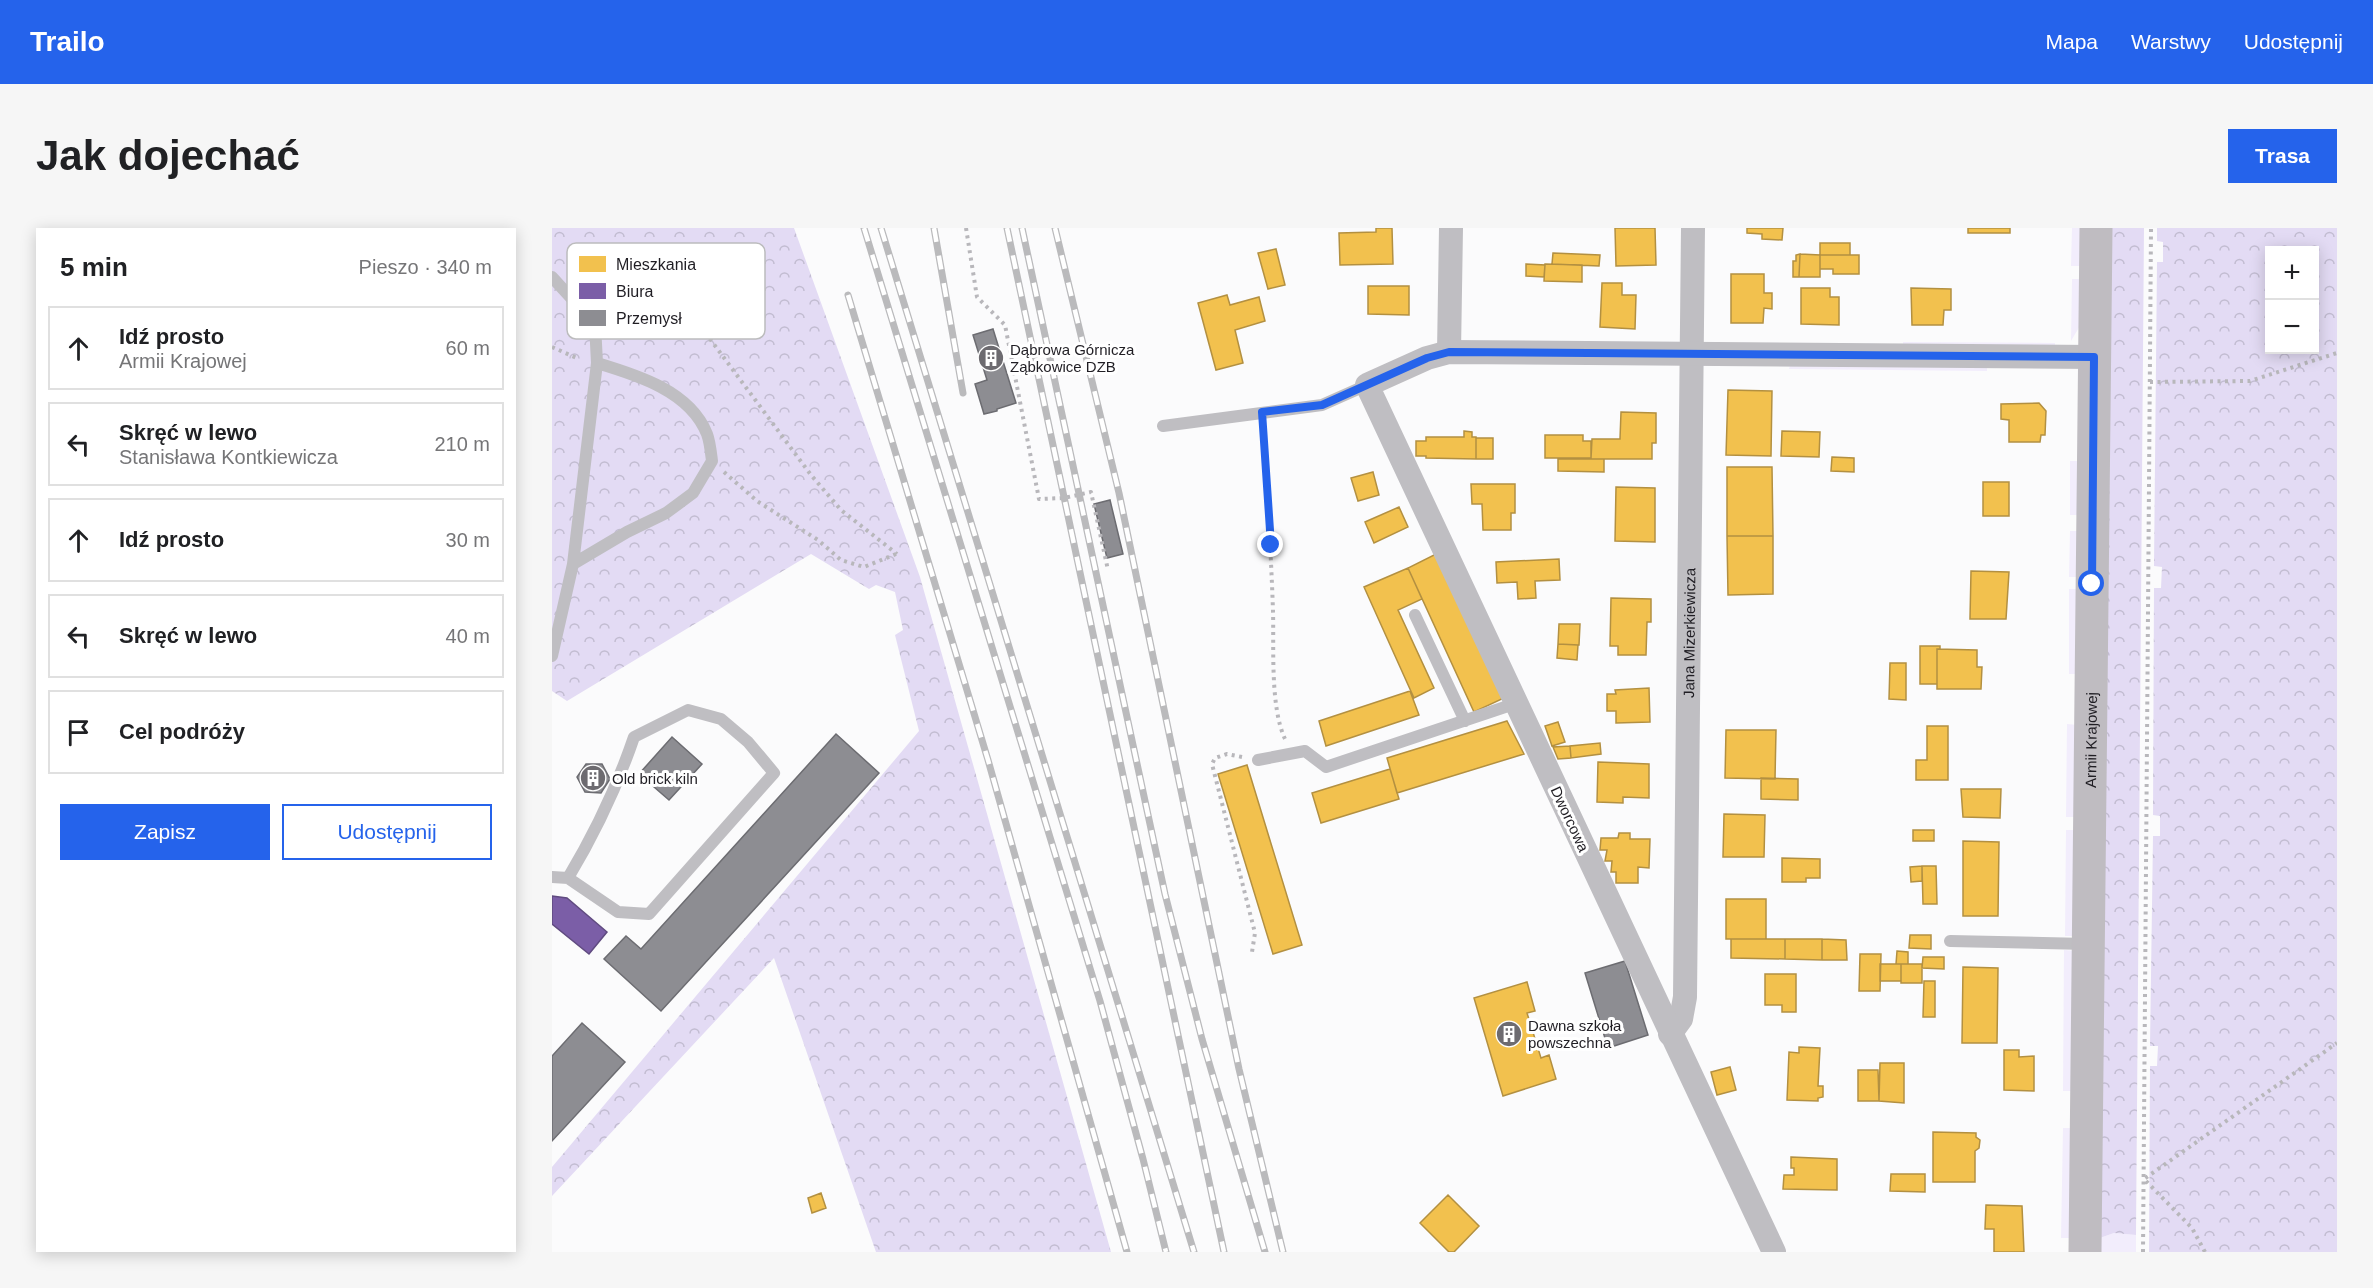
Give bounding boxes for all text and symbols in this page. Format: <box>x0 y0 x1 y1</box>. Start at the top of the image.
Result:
text: Trailo <box>30 26 105 57</box>
text: Mapa <box>2046 30 2098 53</box>
text: Warstwy <box>2131 30 2211 53</box>
text: Udostępnij <box>2244 30 2343 53</box>
button: Trasa <box>2228 129 2337 183</box>
text: Jak dojechać <box>36 132 300 179</box>
legend <box>567 243 765 339</box>
map controls <box>2265 246 2319 354</box>
button: + <box>2265 246 2319 300</box>
text: 5 min <box>60 252 128 282</box>
text: Pieszo · 340 m <box>359 256 492 278</box>
text: Mieszkania <box>616 256 696 273</box>
text: Biura <box>616 283 653 300</box>
button: − <box>2265 300 2319 354</box>
text: Przemysł <box>616 310 682 327</box>
text: Idź prosto <box>119 324 224 349</box>
icon: ahead <box>62 332 95 365</box>
text: 60 m <box>446 337 490 359</box>
place label: Dąbrowa Górnicza Ząbkowice DZB <box>1010 341 1135 375</box>
building icon: Dąbrowa Górnicza Ząbkowice DZB <box>976 343 1006 373</box>
text: Armii Krajowej <box>119 350 247 372</box>
text: Skręć w lewo <box>119 420 257 445</box>
icon: left <box>62 428 95 461</box>
text: 210 m <box>434 433 490 455</box>
text: Stanisława Kontkiewicza <box>119 446 338 468</box>
icon: ahead <box>62 524 95 557</box>
text: Idź prosto <box>119 527 224 552</box>
text: 30 m <box>446 529 490 551</box>
route end <box>1257 531 1283 557</box>
street label: Jana Mizerkiewicza <box>1680 567 1698 698</box>
route start <box>2078 570 2104 596</box>
icon: left <box>62 620 95 653</box>
text: Skręć w lewo <box>119 623 257 648</box>
text: 40 m <box>446 625 490 647</box>
street label: Armii Krajowej <box>2081 692 2100 788</box>
icon: arrive <box>62 716 95 749</box>
text: Cel podróży <box>119 719 245 744</box>
building icon: Old brick kiln <box>578 763 608 793</box>
place label: Old brick kiln <box>612 770 698 787</box>
street label: Dworcowa <box>1547 784 1593 855</box>
button: Zapisz <box>60 804 270 860</box>
button: Udostępnij <box>282 804 492 860</box>
place label: Dawna szkoła powszechna <box>1528 1017 1622 1051</box>
building icon: Dawna szkoła powszechna <box>1494 1019 1524 1049</box>

